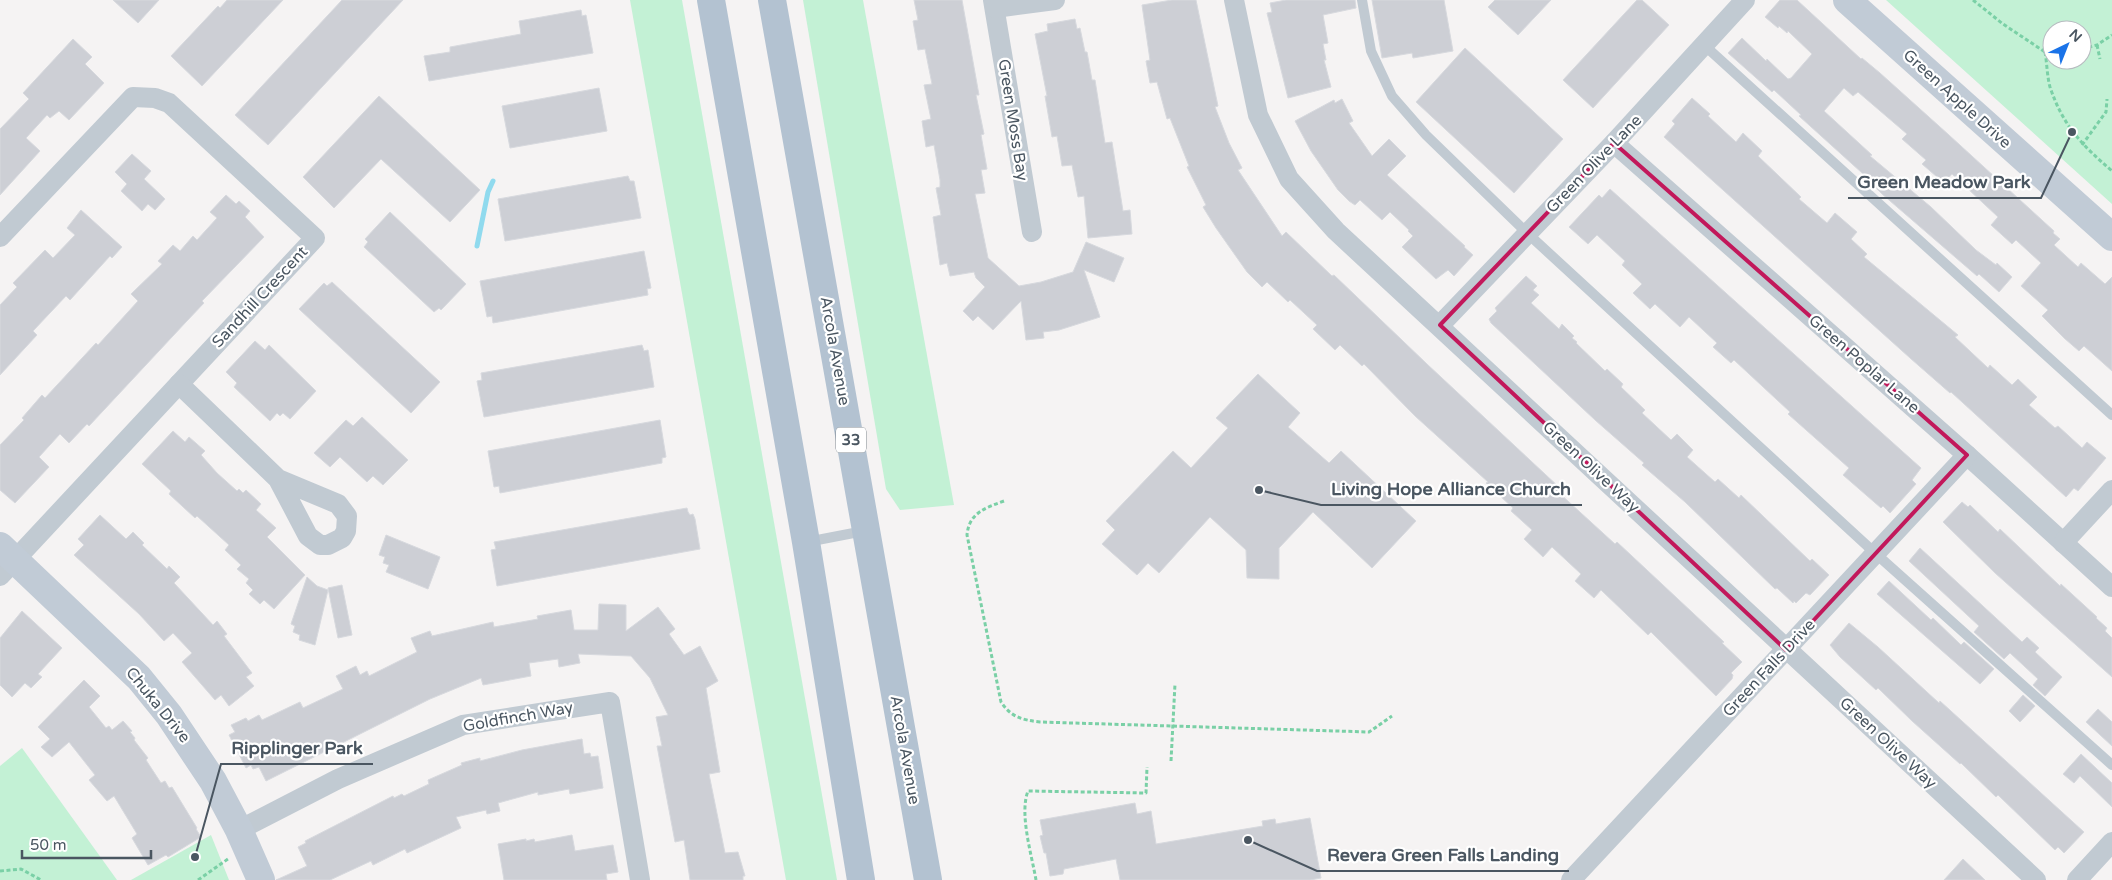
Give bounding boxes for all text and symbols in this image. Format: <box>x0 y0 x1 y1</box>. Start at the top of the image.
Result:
north arrow <box>2042 20 2092 70</box>
text: N <box>2066 26 2085 46</box>
street label: Green Apple Drive <box>1899 45 2015 153</box>
street label: Green Moss Bay <box>993 58 1033 183</box>
street label: Green Olive Lane <box>1542 110 1646 218</box>
callout: Green Meadow Park <box>1848 165 2041 198</box>
text: Green Meadow Park <box>1857 171 2031 193</box>
street label: Sandhill Crescent <box>208 242 312 352</box>
street label: Arcola Avenue <box>816 295 854 407</box>
street label: Green Poplar Lane <box>1804 310 1924 418</box>
street label: Green Olive Way <box>1538 417 1644 517</box>
road number: 33 <box>836 428 866 452</box>
callout: Living Hope Alliance Church <box>1321 472 1582 505</box>
text: Living Hope Alliance Church <box>1331 478 1571 500</box>
street label: Green Falls Drive <box>1718 615 1820 721</box>
street label: Chuka Drive <box>121 663 195 747</box>
street label: Green Olive Way <box>1835 693 1941 793</box>
street label: Arcola Avenue <box>886 694 924 806</box>
street label: Goldfinch Way <box>461 697 575 737</box>
callout: Ripplinger Park <box>221 731 373 764</box>
text: Ripplinger Park <box>231 737 363 759</box>
scale bar <box>22 828 151 860</box>
text: 50 m <box>30 836 67 854</box>
callout: Revera Green Falls Landing <box>1317 838 1569 871</box>
text: Revera Green Falls Landing <box>1327 844 1559 866</box>

